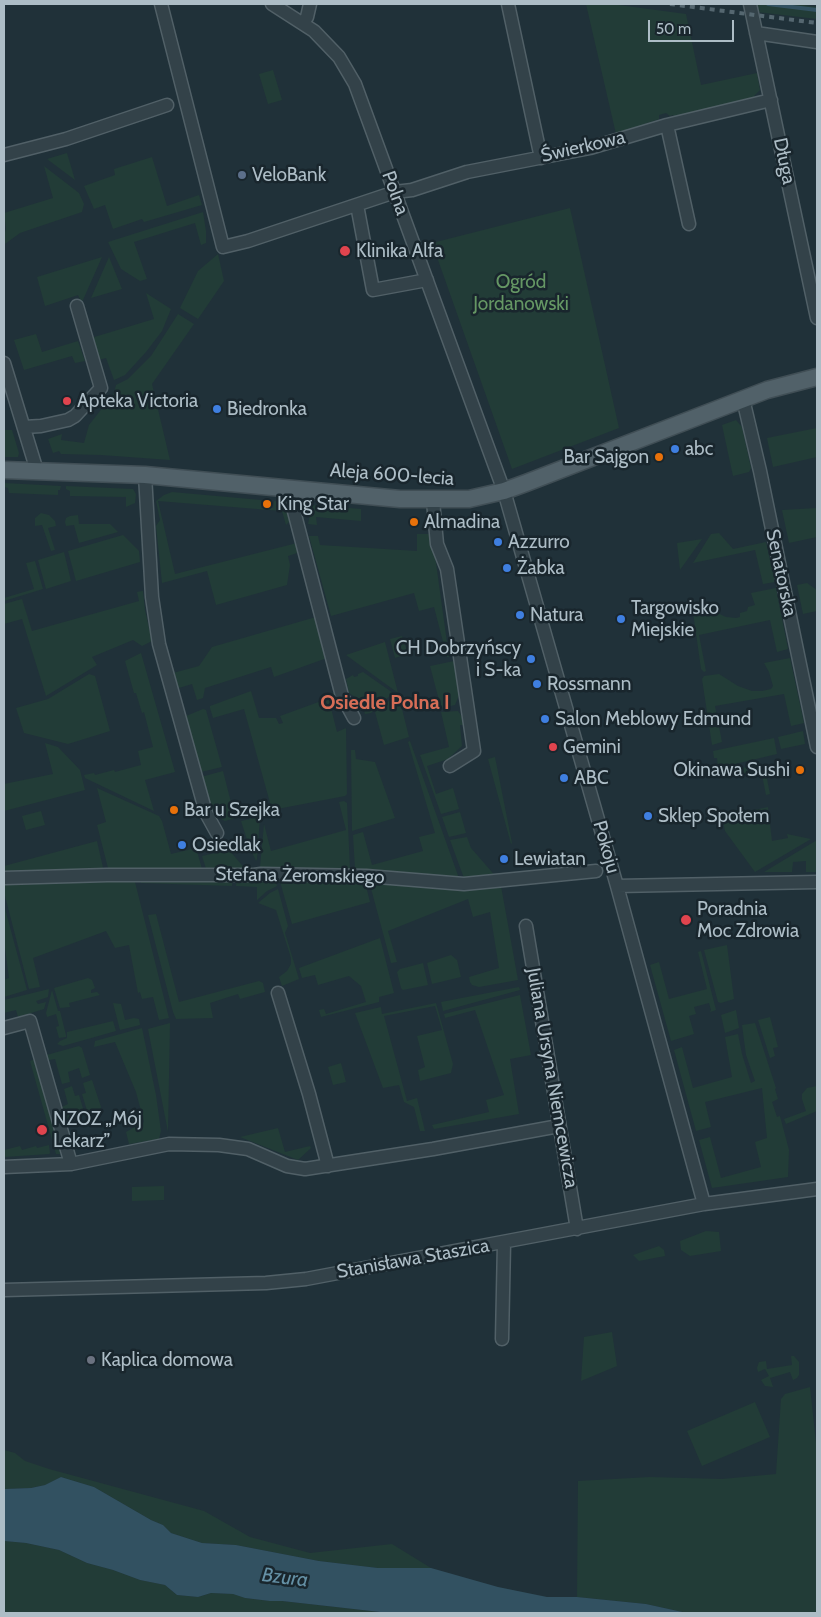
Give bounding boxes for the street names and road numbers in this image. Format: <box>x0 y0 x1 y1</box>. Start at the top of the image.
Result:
street label: Świerkowa <box>539 126 627 168</box>
street label: Długa <box>768 136 800 186</box>
street label: Polna <box>377 168 413 218</box>
street label: Aleja 600-lecia <box>329 459 455 491</box>
street label: Senatorska <box>761 527 801 619</box>
street label: Pokoju <box>588 818 624 876</box>
street label: Stefana Żeromskiego <box>215 863 385 889</box>
street label: Juliana Ursyna Niemcewicza <box>521 966 583 1190</box>
street label: Stanisława Staszica <box>335 1234 491 1284</box>

